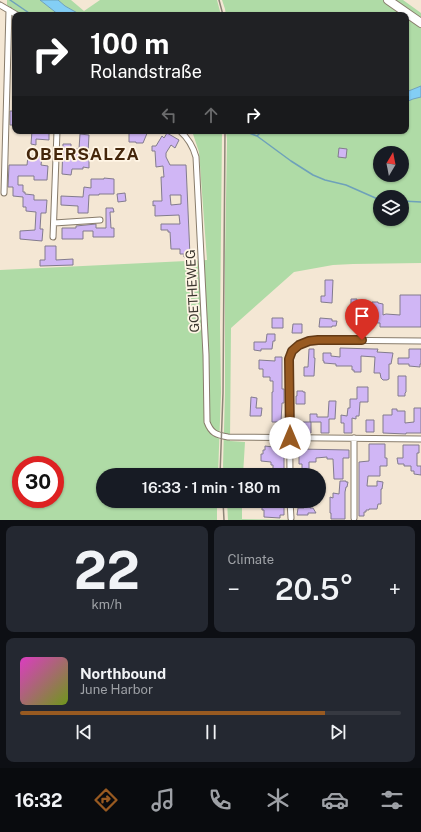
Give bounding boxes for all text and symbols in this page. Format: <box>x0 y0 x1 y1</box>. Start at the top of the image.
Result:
text: 100 m <box>90 27 169 60</box>
icon: right <box>24 28 76 80</box>
text: Rolandstraße <box>90 61 202 82</box>
icon: left <box>158 104 180 126</box>
icon: ahead <box>200 104 222 126</box>
icon: right <box>242 104 264 126</box>
district label: OBERSALZA <box>26 144 140 164</box>
north arrow <box>373 146 409 182</box>
map controls <box>373 146 409 226</box>
button: layers <box>373 190 409 226</box>
street label: GOETHEWEG <box>183 249 202 333</box>
pin <box>345 299 379 340</box>
icon: arrive <box>351 305 373 327</box>
position arrow <box>269 417 311 459</box>
speed limit sign: 30 <box>12 456 64 508</box>
text: 16:33 · 1 min · 180 m <box>142 479 280 496</box>
text: 22 <box>74 540 140 601</box>
text: Climate <box>228 552 274 567</box>
text: 20.5° <box>275 571 354 607</box>
text: − <box>228 576 240 602</box>
text: + <box>389 576 401 602</box>
text: km/h <box>91 597 122 612</box>
text: Northbound <box>80 665 166 682</box>
text: June Harbor <box>80 682 153 697</box>
icon: previous <box>73 721 95 743</box>
icon: pause <box>200 721 222 743</box>
icon: next <box>327 721 349 743</box>
icon: directions <box>92 786 120 814</box>
icon: music <box>149 786 177 814</box>
icon: phone <box>206 786 234 814</box>
icon: climate <box>264 786 292 814</box>
icon: car <box>321 786 349 814</box>
icon: filters <box>378 786 406 814</box>
text: 16:32 <box>15 790 63 811</box>

